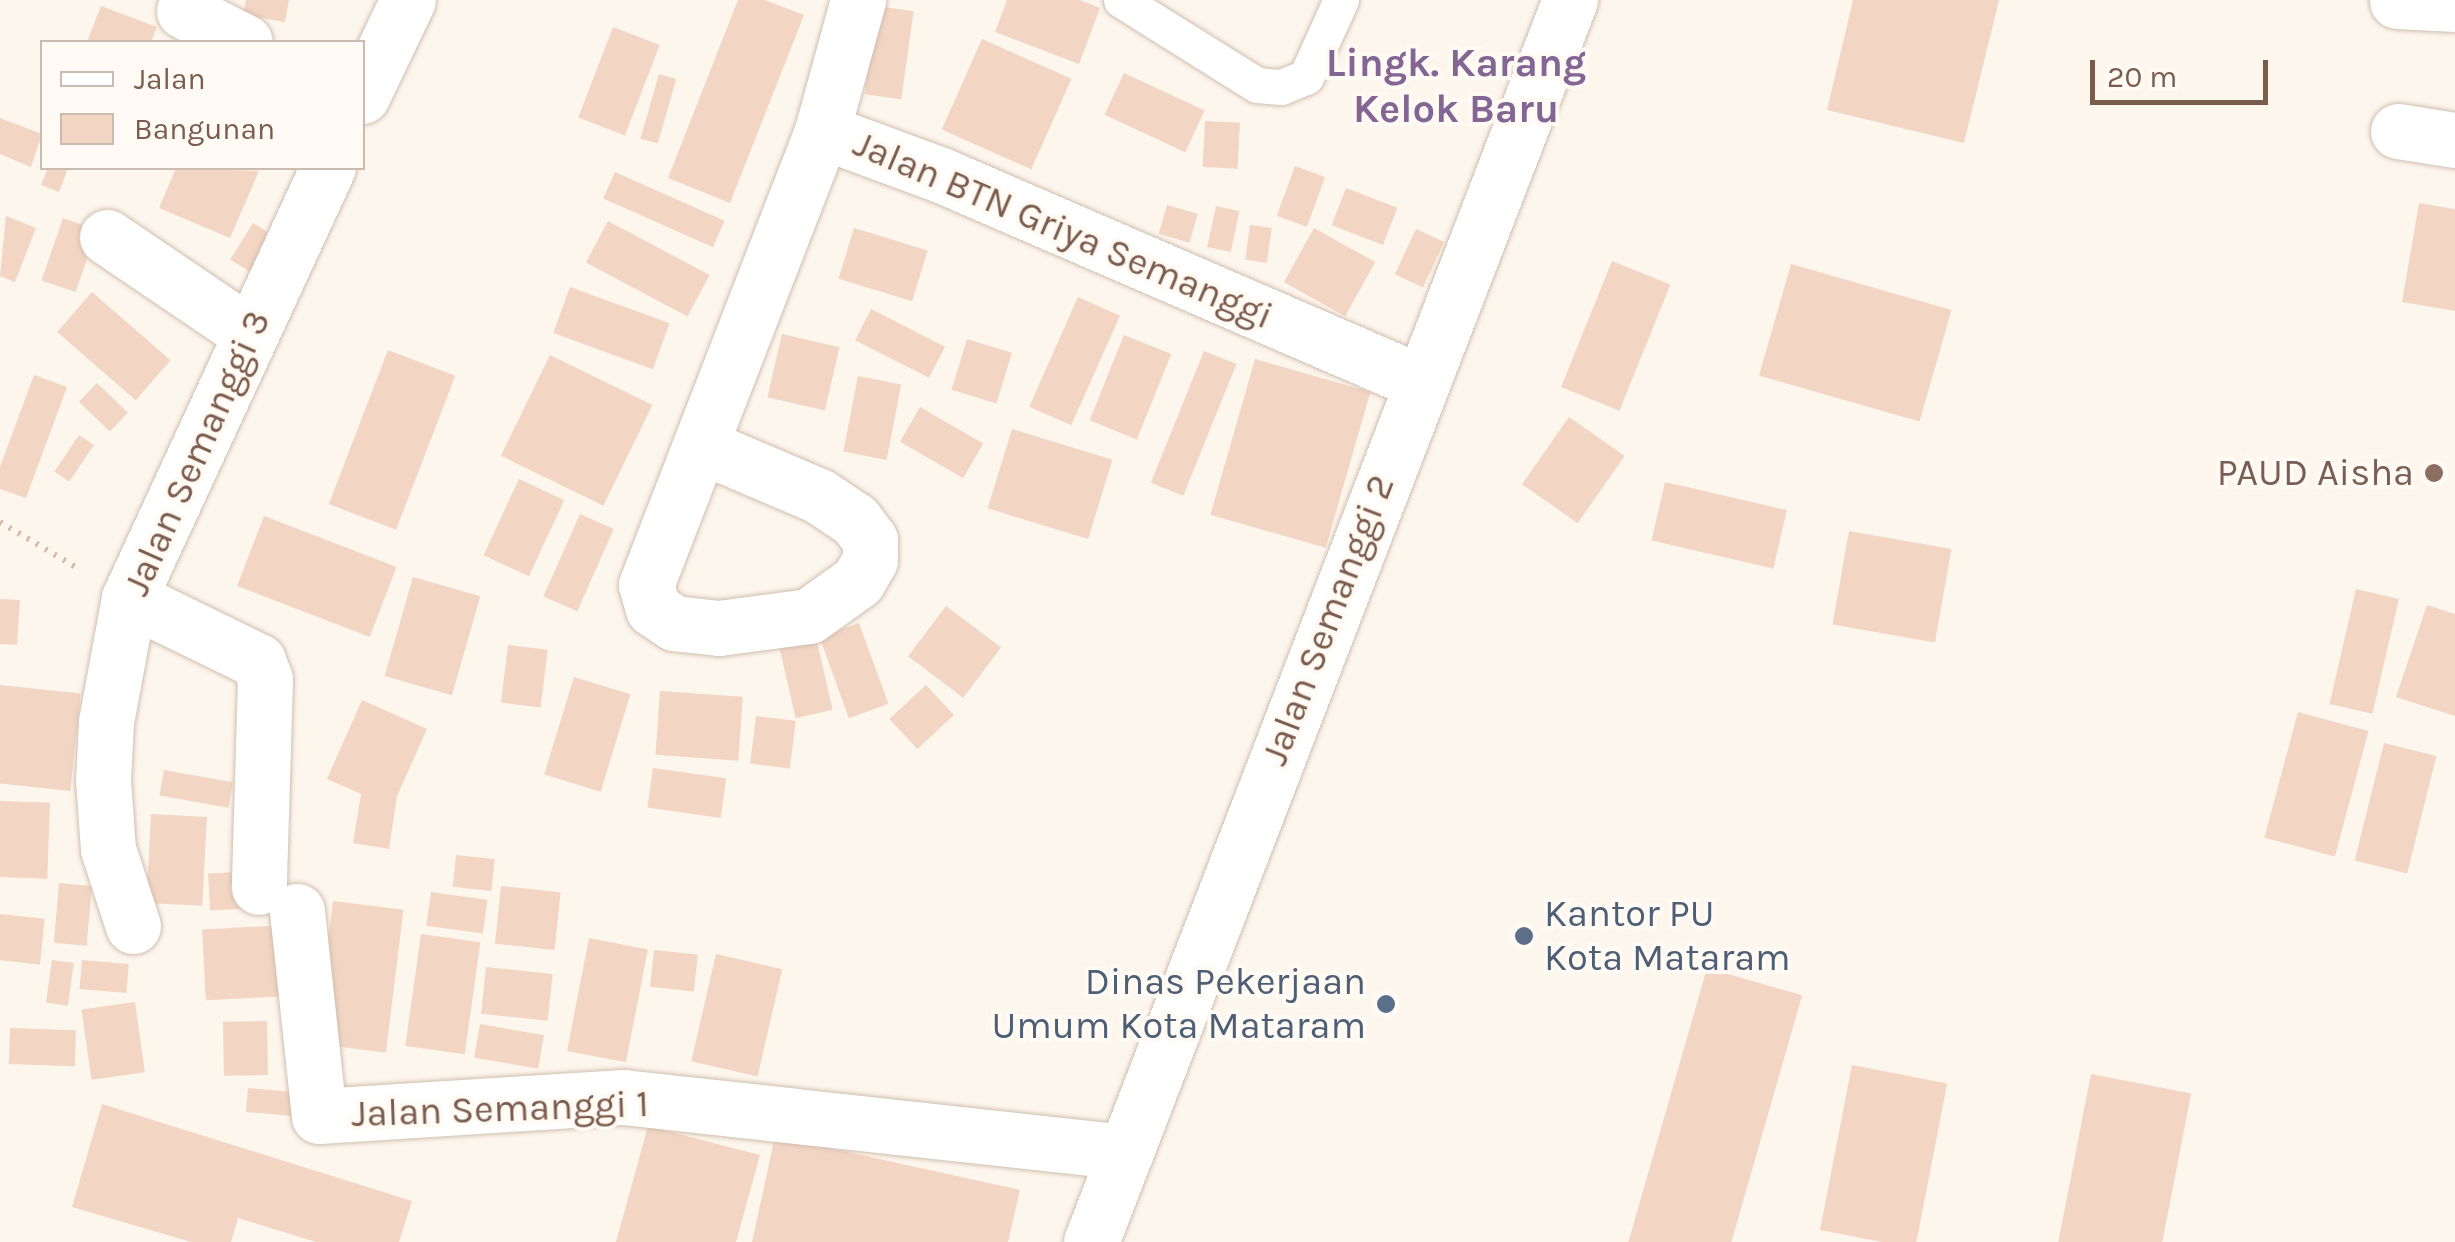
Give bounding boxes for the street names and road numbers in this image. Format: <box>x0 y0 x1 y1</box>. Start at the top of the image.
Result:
street label: Jalan BTN Griya Semanggi <box>847 121 1279 339</box>
street label: Jalan Semanggi 3 <box>114 303 280 603</box>
street label: Jalan Semanggi 2 <box>1252 469 1404 771</box>
street label: Jalan Semanggi 1 <box>351 1081 649 1137</box>

